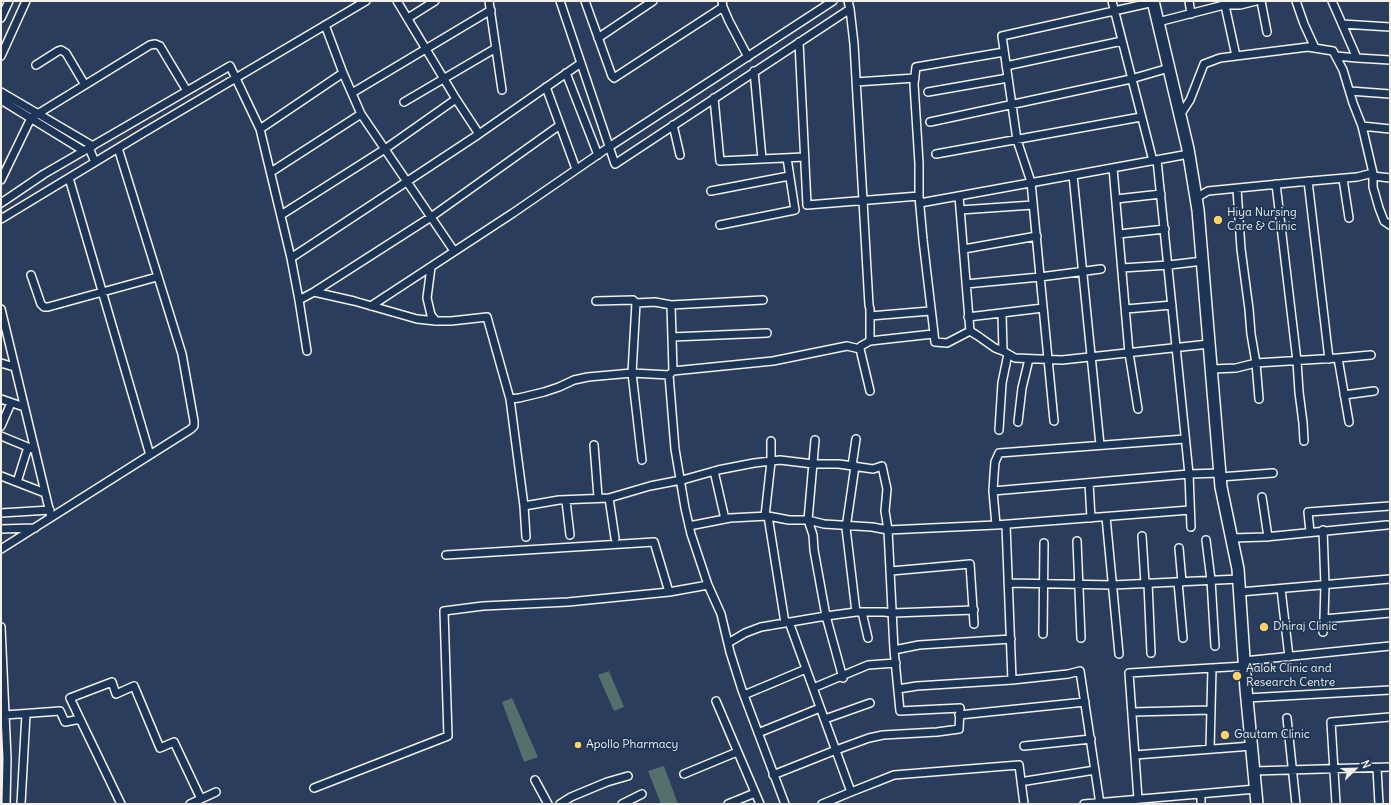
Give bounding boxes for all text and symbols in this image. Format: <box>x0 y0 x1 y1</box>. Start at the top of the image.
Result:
place label: Hiya Nursing Care & Clinic <box>1227 206 1297 234</box>
marker: Hiya Nursing Care & Clinic <box>1212 214 1224 226</box>
place label: Dhiraj Clinic <box>1273 620 1337 634</box>
marker: Dhiraj Clinic <box>1258 621 1270 633</box>
place label: Aalok Clinic and Research Centre <box>1246 662 1335 690</box>
marker: Aalok Clinic and Research Centre <box>1231 670 1243 682</box>
place label: Gautam Clinic <box>1234 728 1310 742</box>
marker: Gautam Clinic <box>1219 729 1231 741</box>
place label: Apollo Pharmacy <box>586 738 678 752</box>
marker: Apollo Pharmacy <box>573 740 583 750</box>
north arrow <box>1335 749 1375 789</box>
text: N <box>1358 758 1374 771</box>

